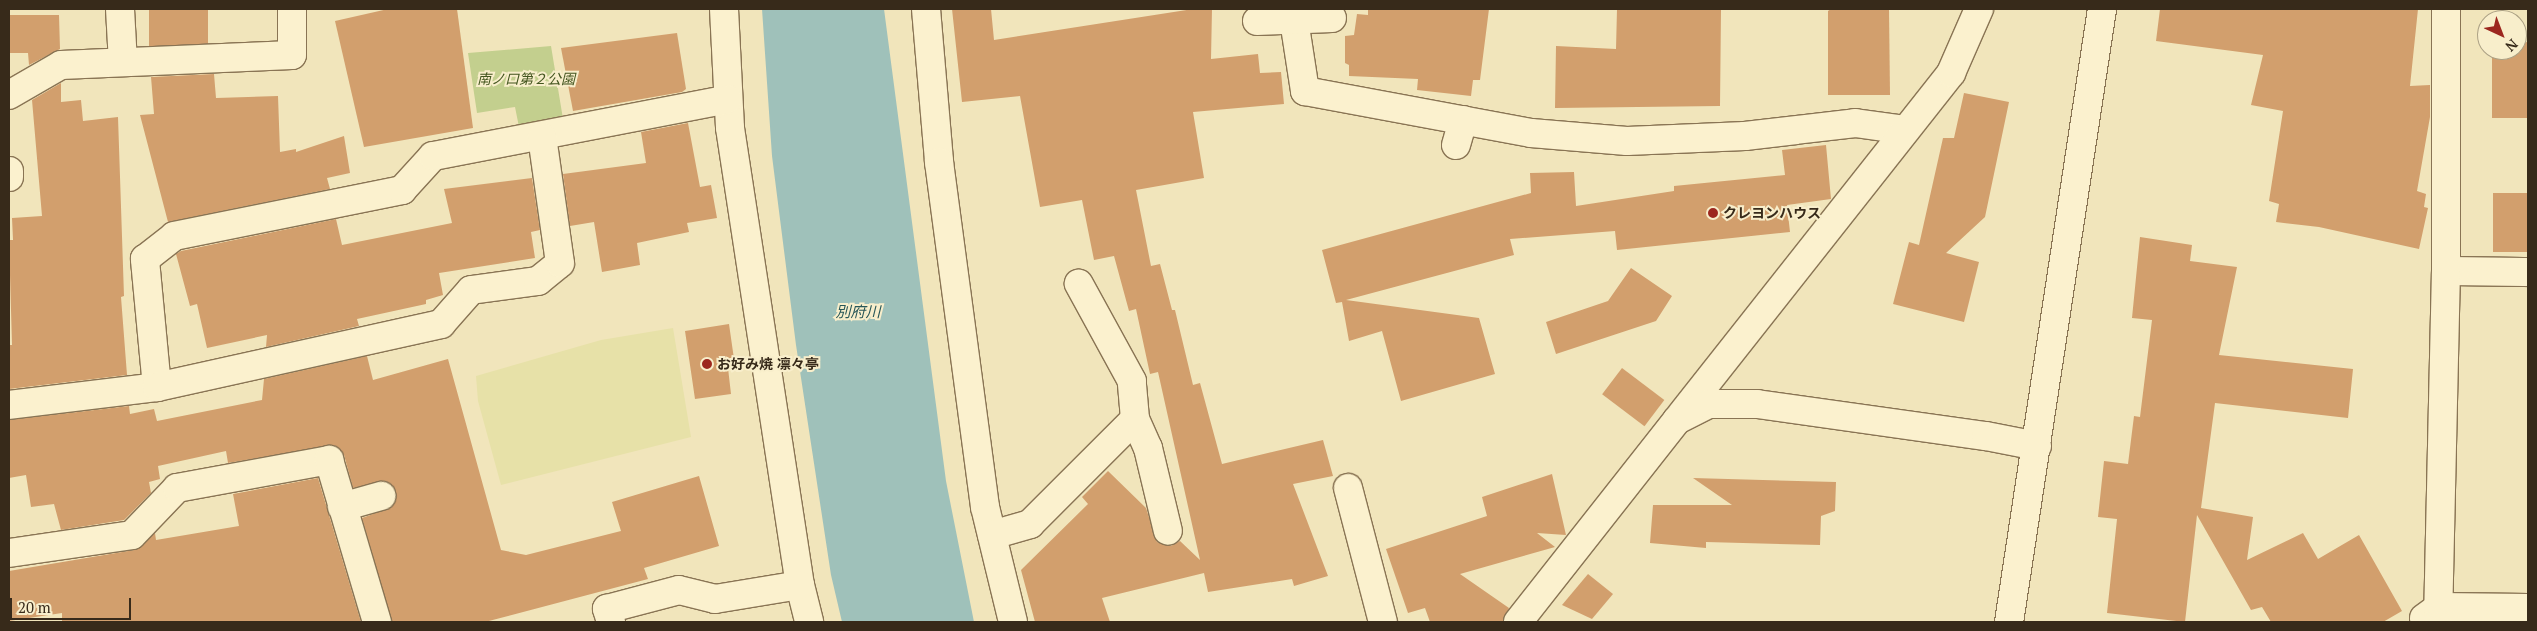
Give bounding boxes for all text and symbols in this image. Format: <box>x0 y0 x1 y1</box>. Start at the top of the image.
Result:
north arrow <box>2477 10 2527 60</box>
text: N <box>2502 35 2522 56</box>
park label: 南ノ口第２公園 <box>477 71 575 87</box>
place label: クレヨンハウス <box>1723 205 1821 221</box>
marker: クレヨンハウス <box>1707 207 1719 219</box>
water label: 別府川 <box>836 303 880 321</box>
place label: お好み焼 凛々亭 <box>717 356 819 372</box>
marker: お好み焼 凛々亭 <box>701 358 713 370</box>
scale bar <box>12 588 134 620</box>
text: 20 m <box>18 597 51 617</box>

